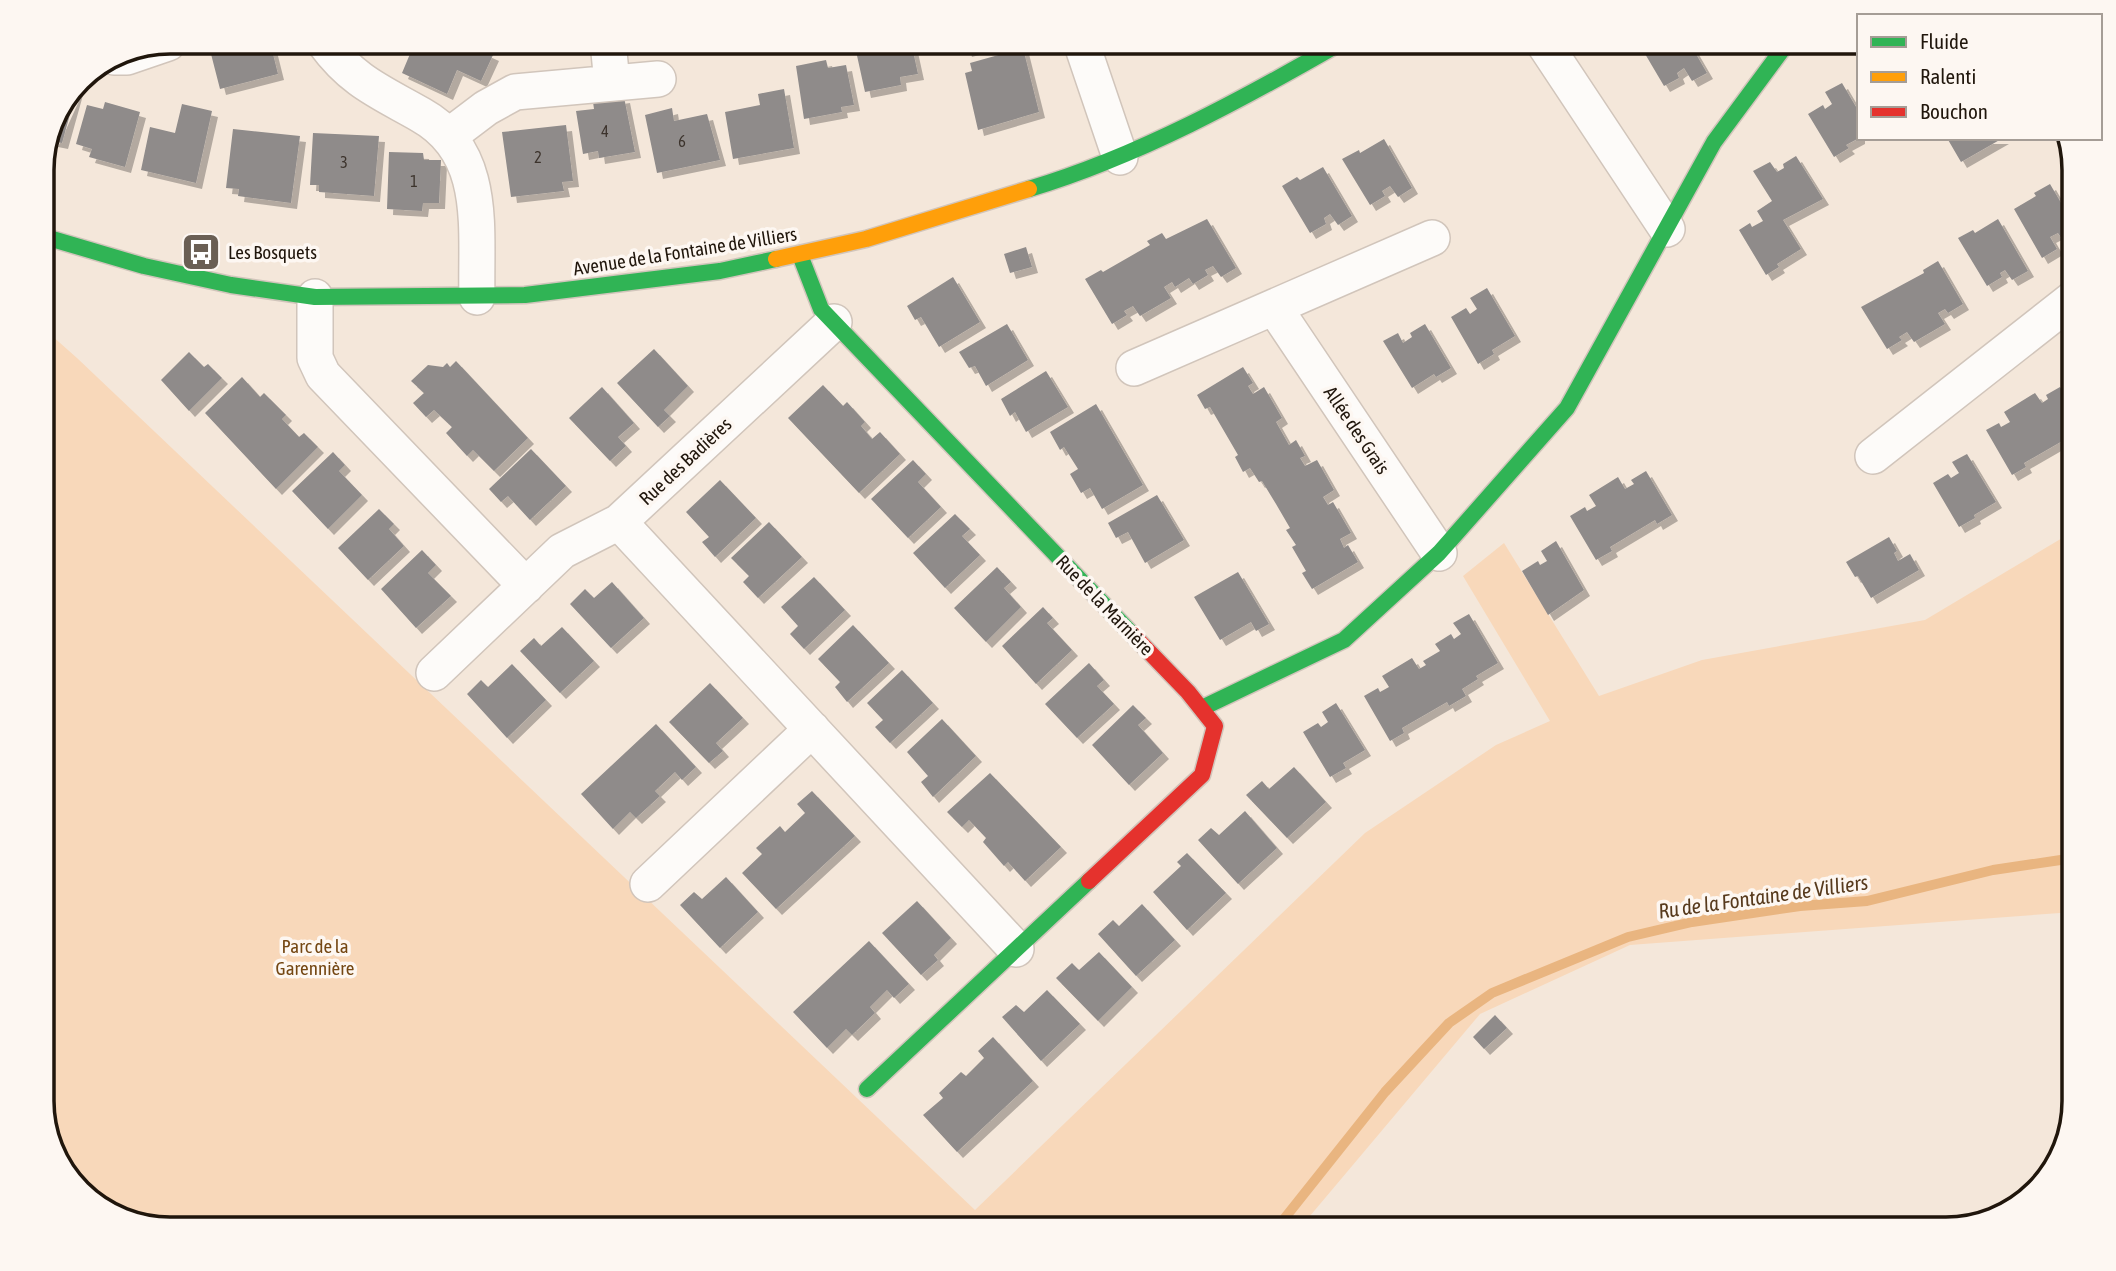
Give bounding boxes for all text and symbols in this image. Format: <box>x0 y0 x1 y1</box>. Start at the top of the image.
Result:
legend <box>1857 14 2102 140</box>
text: Fluide <box>1920 29 1969 53</box>
text: Ralenti <box>1920 64 1976 88</box>
text: Bouchon <box>1920 99 1988 123</box>
house number: 4 <box>601 122 609 140</box>
house number: 6 <box>678 132 686 150</box>
house number: 2 <box>534 148 542 166</box>
house number: 3 <box>340 153 348 171</box>
house number: 1 <box>410 172 418 190</box>
street label: Avenue de la Fontaine de Villiers <box>572 222 798 280</box>
bus stop icon: Les Bosquets <box>180 231 222 273</box>
place label: Les Bosquets <box>228 241 317 263</box>
street label: Allée des Grais <box>1320 382 1395 478</box>
street label: Rue des Badières <box>634 413 736 509</box>
street label: Rue de la Marnière <box>1052 551 1158 659</box>
water label: Ru de la Fontaine de Villiers <box>1657 869 1869 923</box>
park label: Parc de la Garennière <box>276 935 354 979</box>

